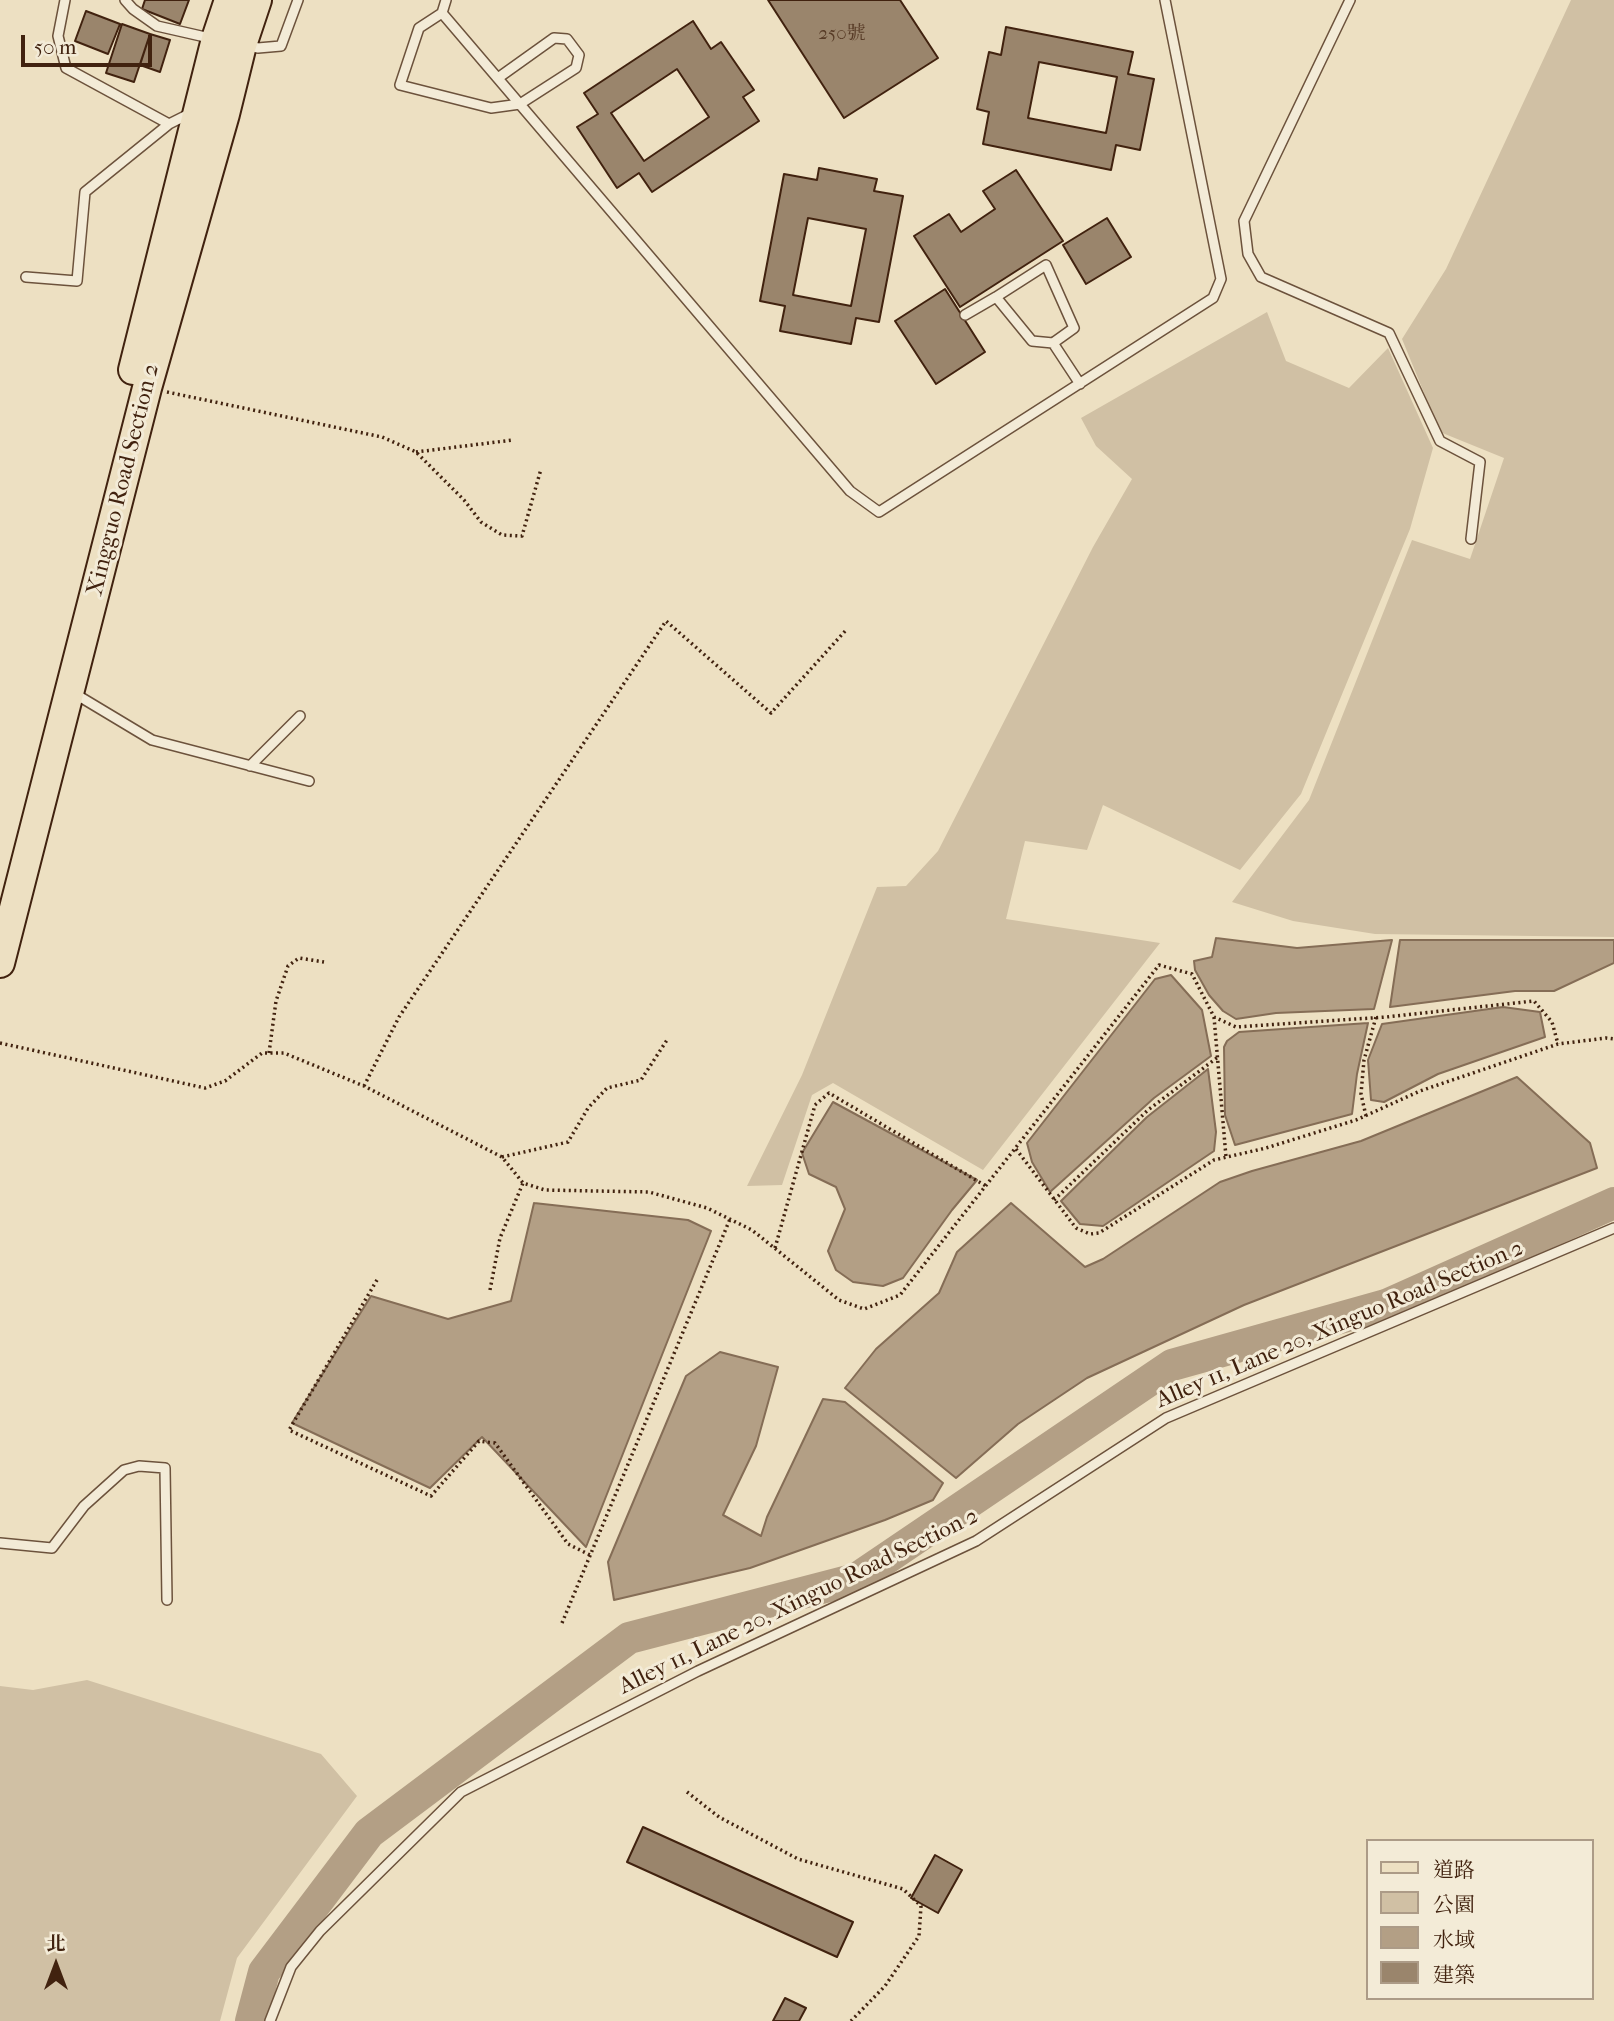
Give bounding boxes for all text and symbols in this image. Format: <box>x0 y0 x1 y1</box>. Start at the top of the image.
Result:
scale bar <box>24 21 156 65</box>
house number: 250號 <box>818 23 866 45</box>
text: 50 m <box>34 35 77 59</box>
street label: Xingguo Road Section 2 <box>82 361 166 599</box>
street label: Alley 11, Lane 20, Xinguo Road Section 2 <box>1152 1235 1528 1415</box>
street label: Alley 11, Lane 20, Xinguo Road Section 2 <box>615 1503 983 1701</box>
legend <box>1366 1839 1593 2000</box>
text: 道路 <box>1433 1858 1475 1882</box>
text: 公園 <box>1433 1893 1475 1917</box>
text: 水域 <box>1433 1928 1475 1952</box>
north arrow <box>21 1930 91 2000</box>
text: 北 <box>46 1933 66 1955</box>
text: 建築 <box>1433 1963 1475 1987</box>

